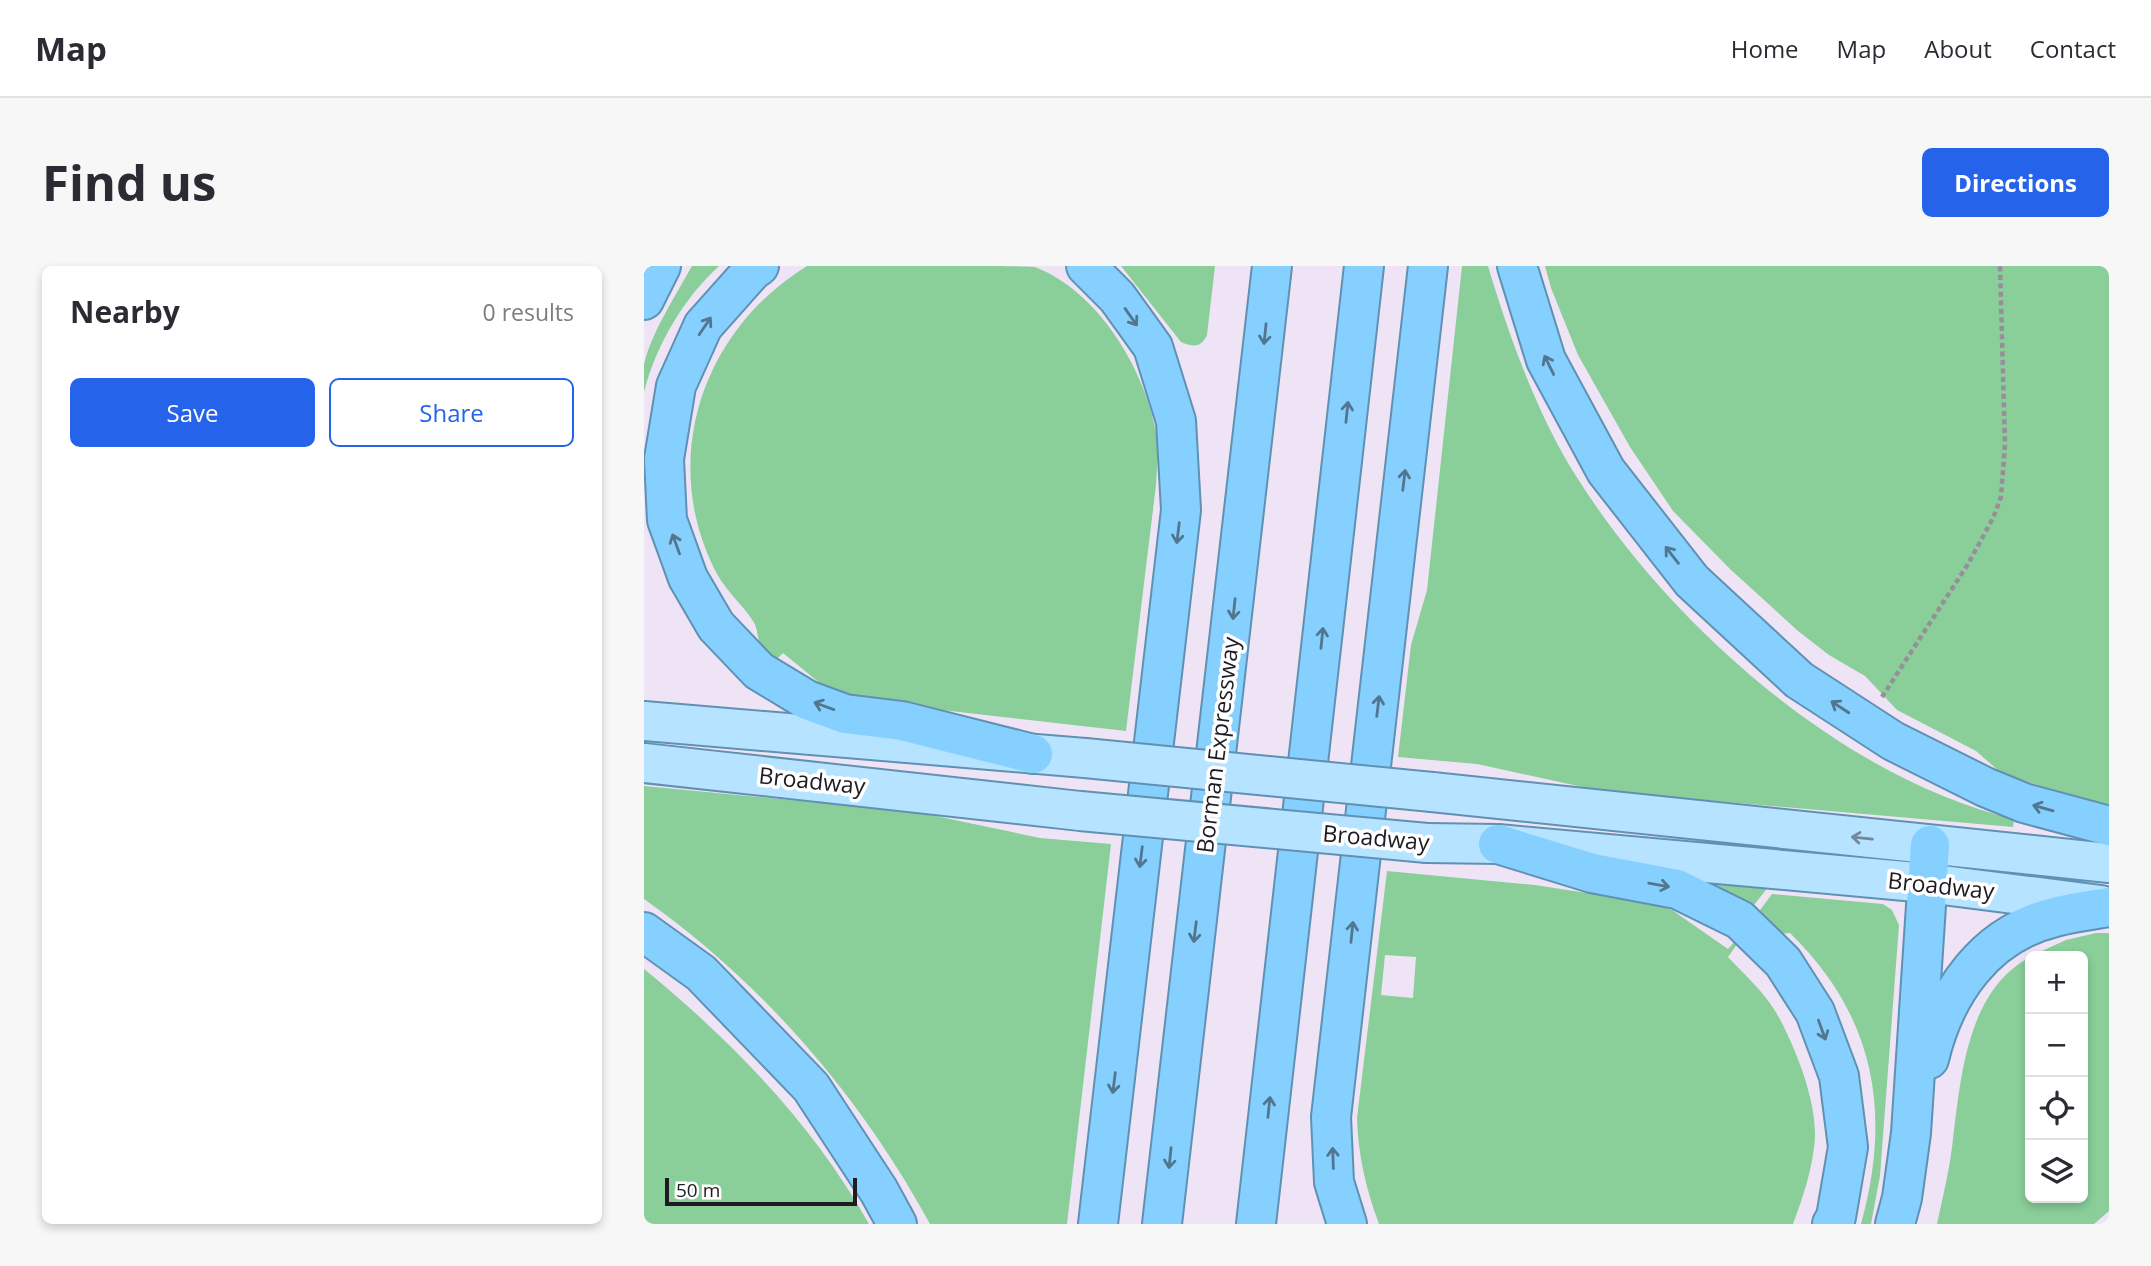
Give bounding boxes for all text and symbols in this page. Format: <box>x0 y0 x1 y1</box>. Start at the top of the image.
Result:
text: Map <box>35 26 107 71</box>
text: Home <box>1731 32 1799 65</box>
text: Map <box>1837 32 1886 65</box>
text: About <box>1924 32 1992 65</box>
text: Contact <box>2030 32 2116 65</box>
button: Directions <box>1922 148 2109 217</box>
text: Find us <box>42 149 216 215</box>
text: Nearby <box>70 291 180 332</box>
text: 0 results <box>483 296 574 328</box>
one-way arrow <box>1124 307 1138 326</box>
one-way arrow <box>698 317 713 336</box>
one-way arrow <box>1258 322 1271 345</box>
one-way arrow <box>1542 355 1556 376</box>
button: Save <box>70 378 315 447</box>
button: Share <box>329 378 574 447</box>
one-way arrow <box>1341 401 1354 424</box>
one-way arrow <box>1397 469 1410 491</box>
one-way arrow <box>1172 522 1185 544</box>
one-way arrow <box>669 533 681 555</box>
one-way arrow <box>1665 547 1680 565</box>
one-way arrow <box>1228 597 1241 619</box>
one-way arrow <box>1316 627 1329 650</box>
street label: Borman Expressway <box>1188 635 1246 855</box>
one-way arrow <box>1371 695 1384 717</box>
one-way arrow <box>813 699 835 711</box>
one-way arrow <box>1831 699 1851 713</box>
street label: Broadway <box>757 758 867 802</box>
one-way arrow <box>2032 801 2054 814</box>
street label: Broadway <box>1321 816 1431 858</box>
one-way arrow <box>1851 831 1874 844</box>
one-way arrow <box>1134 845 1147 868</box>
street label: Broadway <box>1886 863 1996 907</box>
one-way arrow <box>1647 879 1670 893</box>
one-way arrow <box>1189 920 1202 943</box>
one-way arrow <box>1345 921 1358 944</box>
map controls <box>2025 951 2088 1203</box>
button: + <box>2025 951 2088 1014</box>
button: − <box>2025 1014 2088 1077</box>
one-way arrow <box>1816 1019 1829 1041</box>
one-way arrow <box>1108 1071 1121 1094</box>
button: locate <box>2025 1077 2088 1140</box>
one-way arrow <box>1263 1097 1276 1119</box>
button: layers <box>2025 1140 2088 1203</box>
one-way arrow <box>1163 1146 1176 1169</box>
one-way arrow <box>1326 1147 1339 1170</box>
scale bar <box>665 1175 858 1207</box>
text: 50 m <box>676 1177 720 1203</box>

